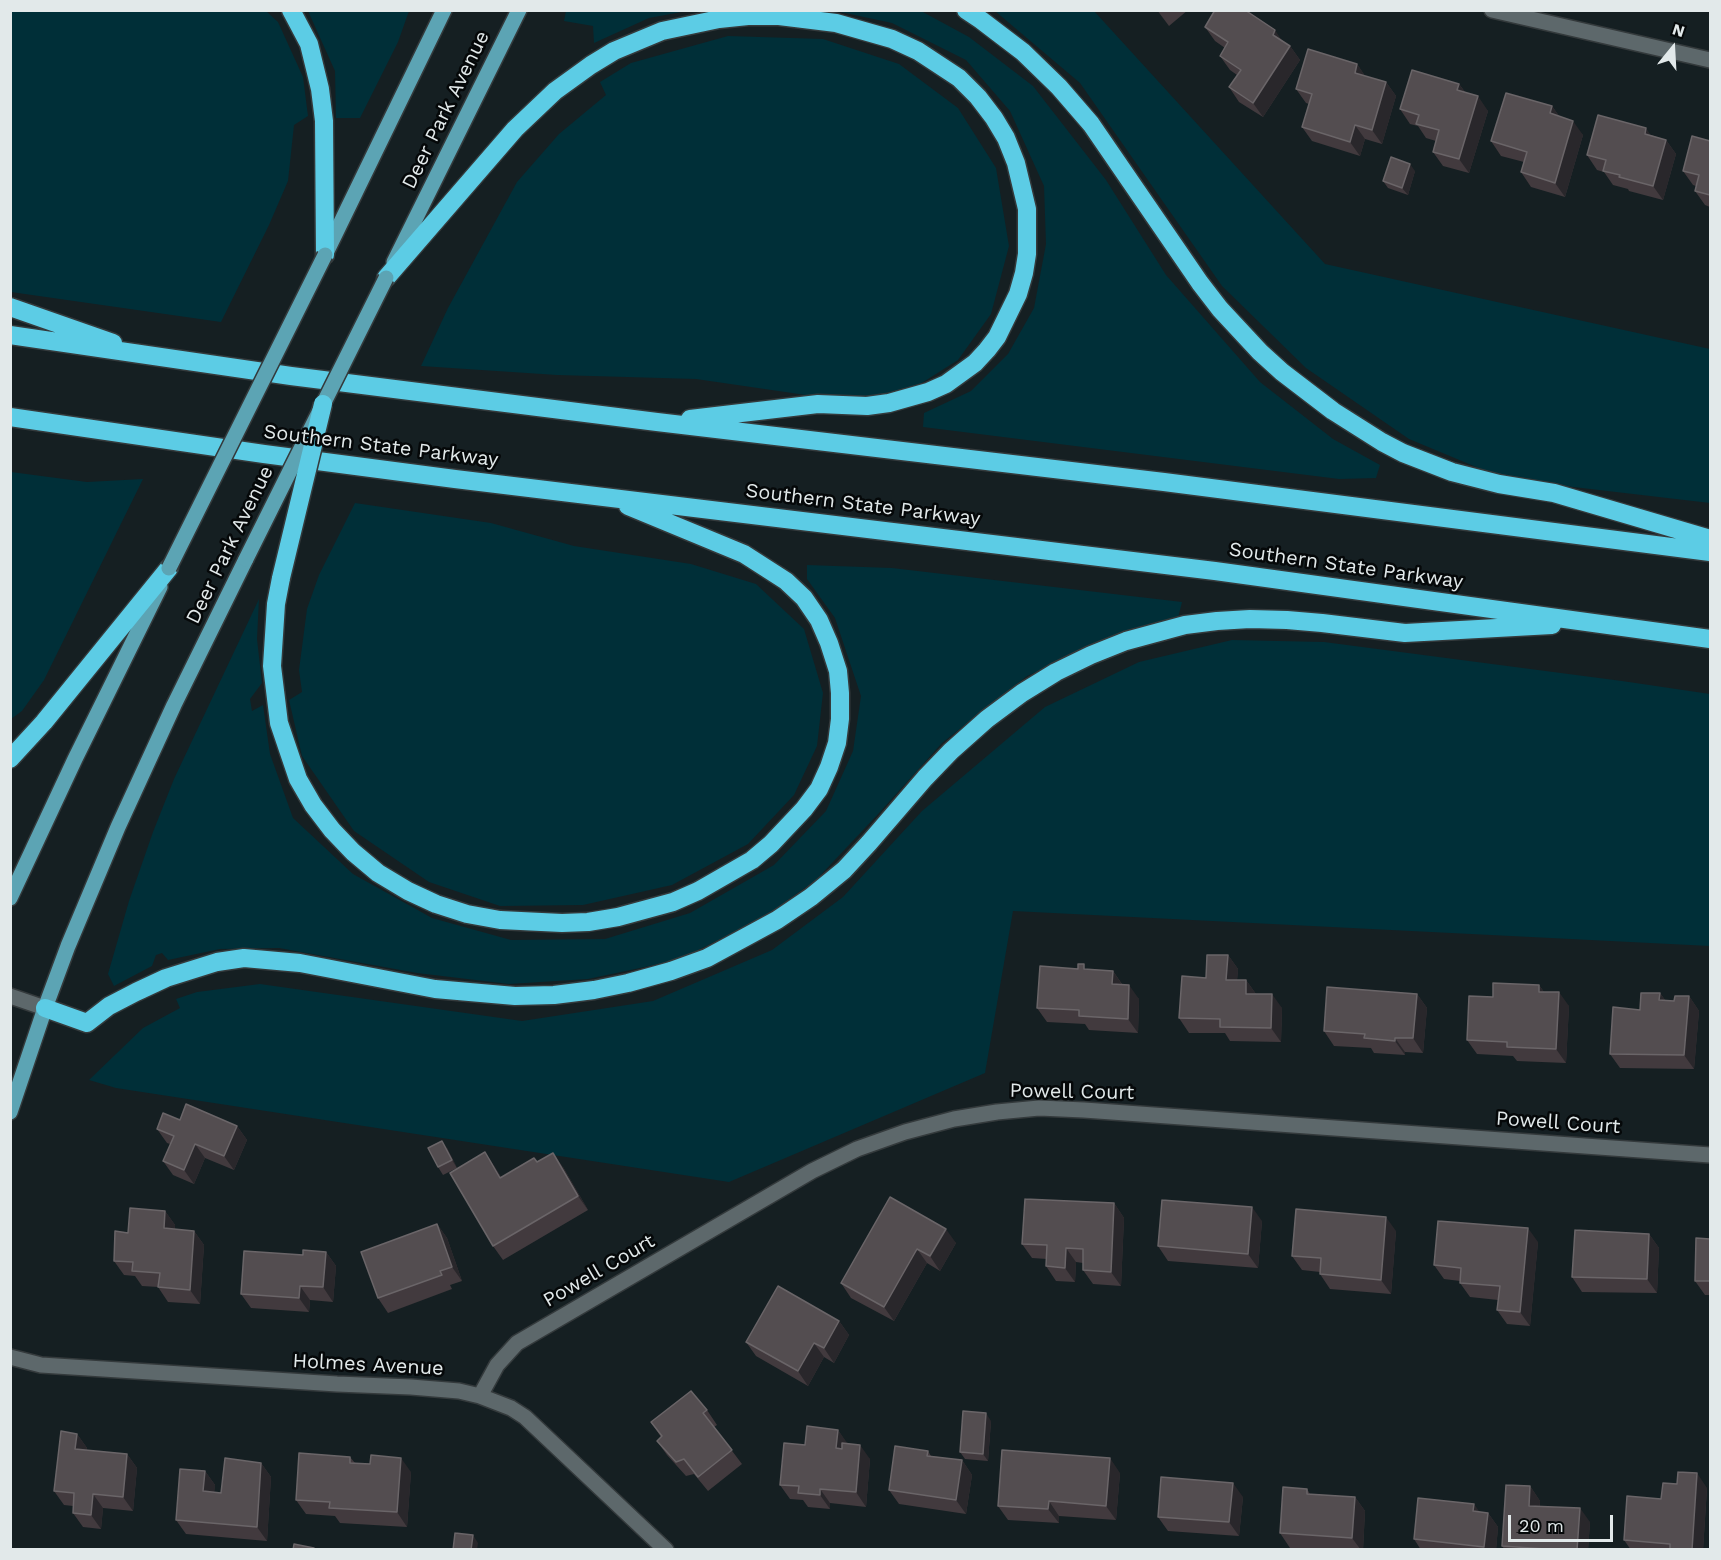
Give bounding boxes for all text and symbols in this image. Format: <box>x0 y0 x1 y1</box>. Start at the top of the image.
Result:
north arrow <box>1643 18 1703 78</box>
text: N <box>1670 20 1687 41</box>
street label: Deer Park Avenue <box>397 27 495 193</box>
street label: Southern State Parkway <box>262 420 500 472</box>
street label: Deer Park Avenue <box>181 462 279 628</box>
street label: Southern State Parkway <box>744 479 982 531</box>
street label: Southern State Parkway <box>1227 538 1465 594</box>
street label: Powell Court <box>1009 1079 1135 1105</box>
street label: Powell Court <box>1495 1107 1621 1139</box>
street label: Powell Court <box>539 1229 659 1313</box>
street label: Holmes Avenue <box>292 1349 444 1381</box>
scale bar <box>1511 1503 1616 1541</box>
text: 20 m <box>1519 1515 1564 1536</box>

